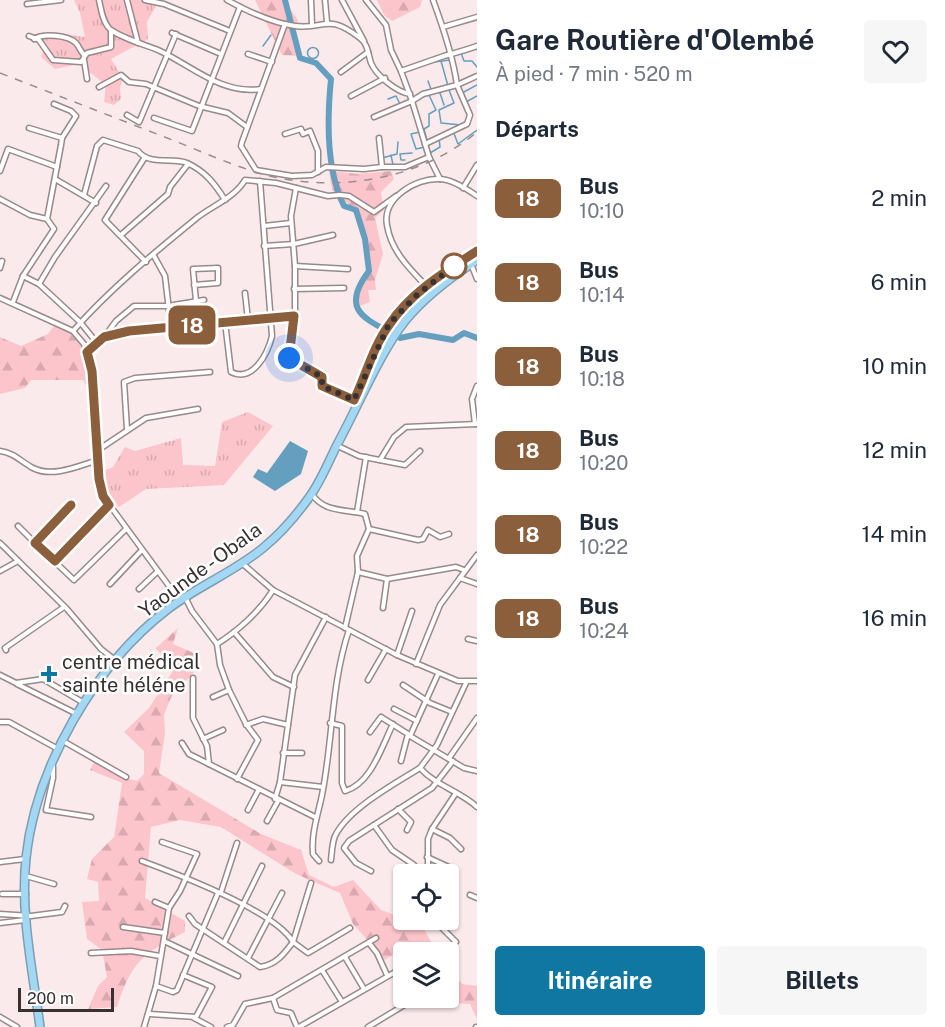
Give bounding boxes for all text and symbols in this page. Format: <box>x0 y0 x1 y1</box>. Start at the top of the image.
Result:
button: heart <box>864 20 927 83</box>
text: Gare Routière d'Olembé <box>495 23 814 56</box>
text: À pied · 7 min · 520 m <box>495 62 692 86</box>
text: Départs <box>495 116 579 142</box>
text: Bus <box>579 173 619 199</box>
text: 2 min <box>871 185 927 211</box>
text: 18 <box>516 186 540 211</box>
text: 10:10 <box>579 199 624 223</box>
unlabelled marker <box>441 253 467 279</box>
text: Bus <box>579 257 619 283</box>
text: 6 min <box>871 269 927 295</box>
text: 18 <box>516 270 540 295</box>
text: 10:14 <box>579 283 625 307</box>
line badge: 18 <box>165 306 219 344</box>
text: 18 <box>180 313 204 338</box>
text: Bus <box>579 341 619 367</box>
your location <box>274 343 304 373</box>
text: 10 min <box>862 353 927 379</box>
text: 18 <box>516 354 540 379</box>
text: 10:18 <box>579 367 625 391</box>
text: Bus <box>579 425 619 451</box>
text: 12 min <box>862 437 927 463</box>
text: 18 <box>516 438 540 463</box>
text: 10:20 <box>579 451 628 475</box>
text: Bus <box>579 509 619 535</box>
street label: Yaounde - Obala <box>134 517 266 623</box>
text: 14 min <box>862 521 927 547</box>
text: 18 <box>516 522 540 547</box>
text: 10:22 <box>579 535 628 559</box>
text: Bus <box>579 593 619 619</box>
text: 16 min <box>862 605 927 631</box>
text: 18 <box>516 606 540 631</box>
text: 10:24 <box>579 619 629 643</box>
place label: centre médical sainte héléne <box>62 650 200 697</box>
marker: centre médical sainte héléne <box>40 665 58 683</box>
map controls <box>393 864 459 1008</box>
button: locate <box>393 864 459 930</box>
button: layers <box>393 942 459 1008</box>
button: Itinéraire <box>495 946 705 1015</box>
button: Billets <box>717 946 927 1015</box>
scale bar <box>18 985 114 1012</box>
text: 200 m <box>27 989 74 1008</box>

